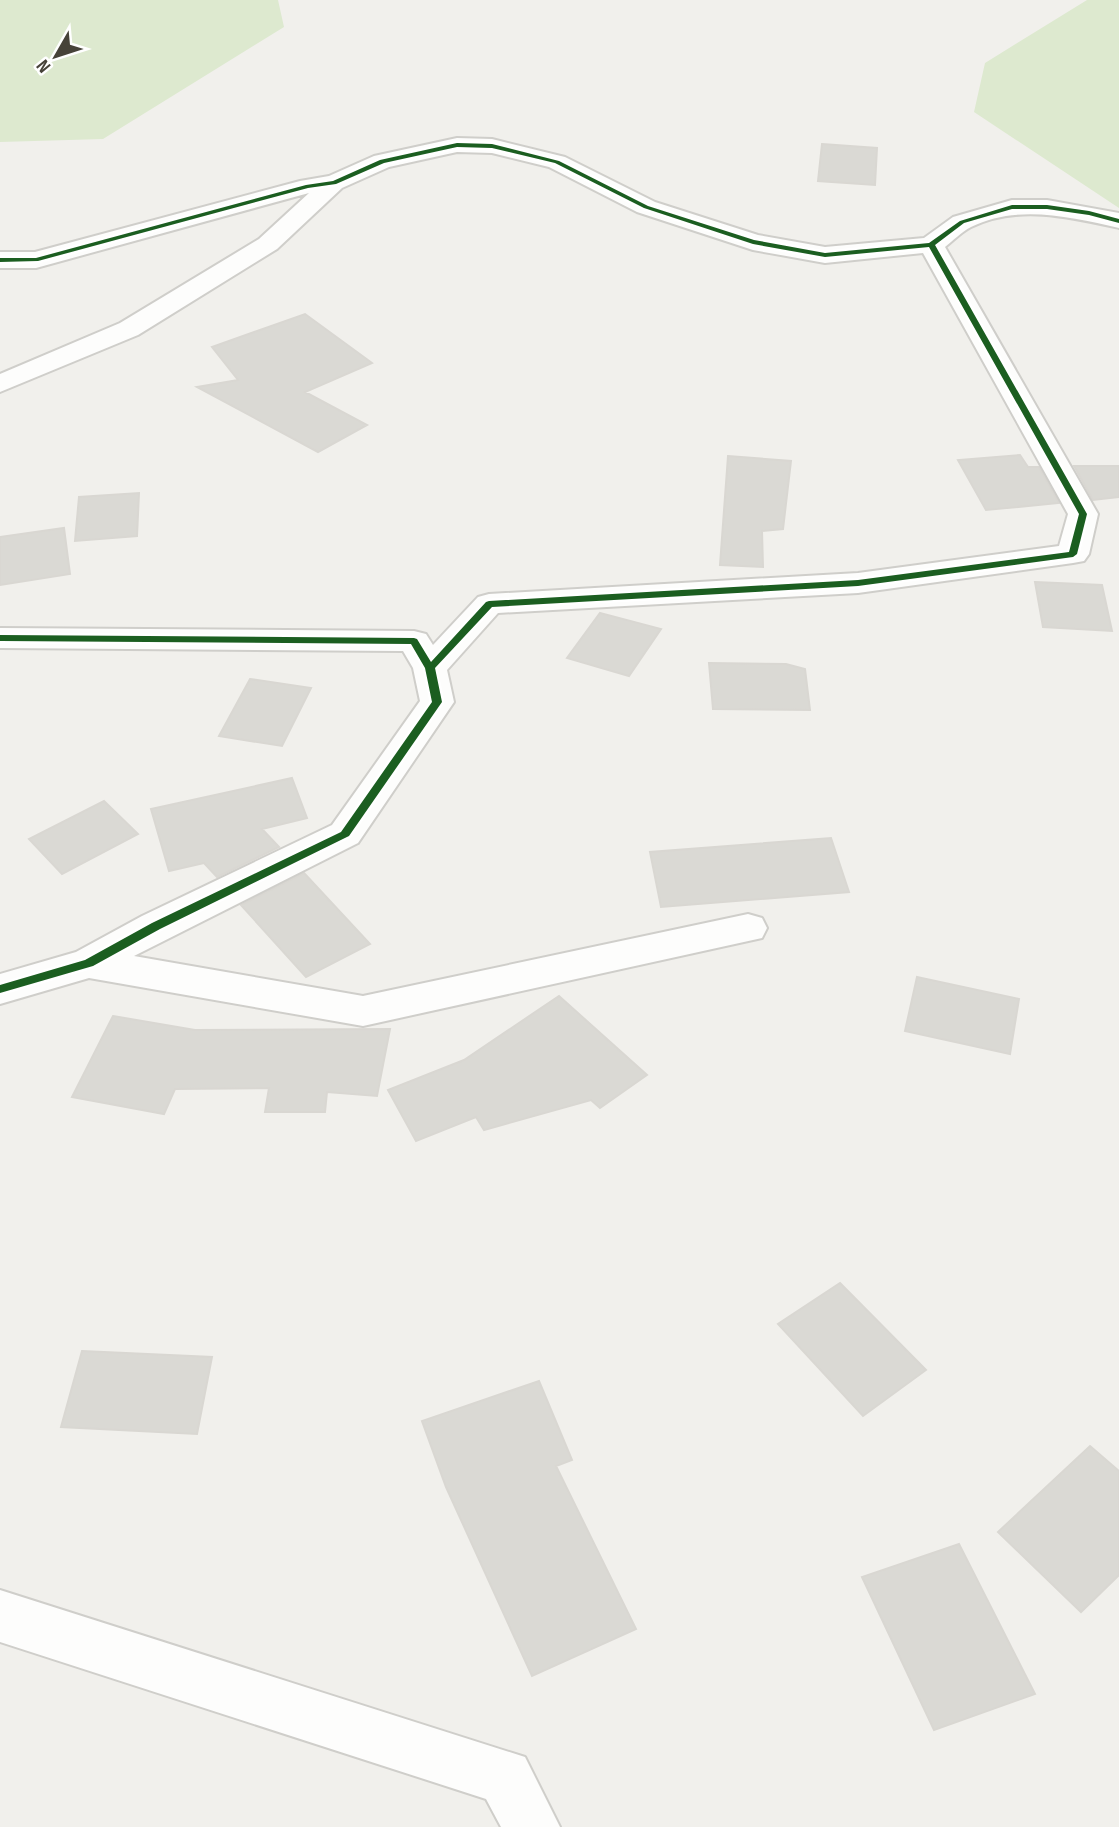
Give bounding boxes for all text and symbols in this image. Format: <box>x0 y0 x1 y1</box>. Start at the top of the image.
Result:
north arrow <box>21 21 91 91</box>
text: N <box>32 55 56 77</box>

